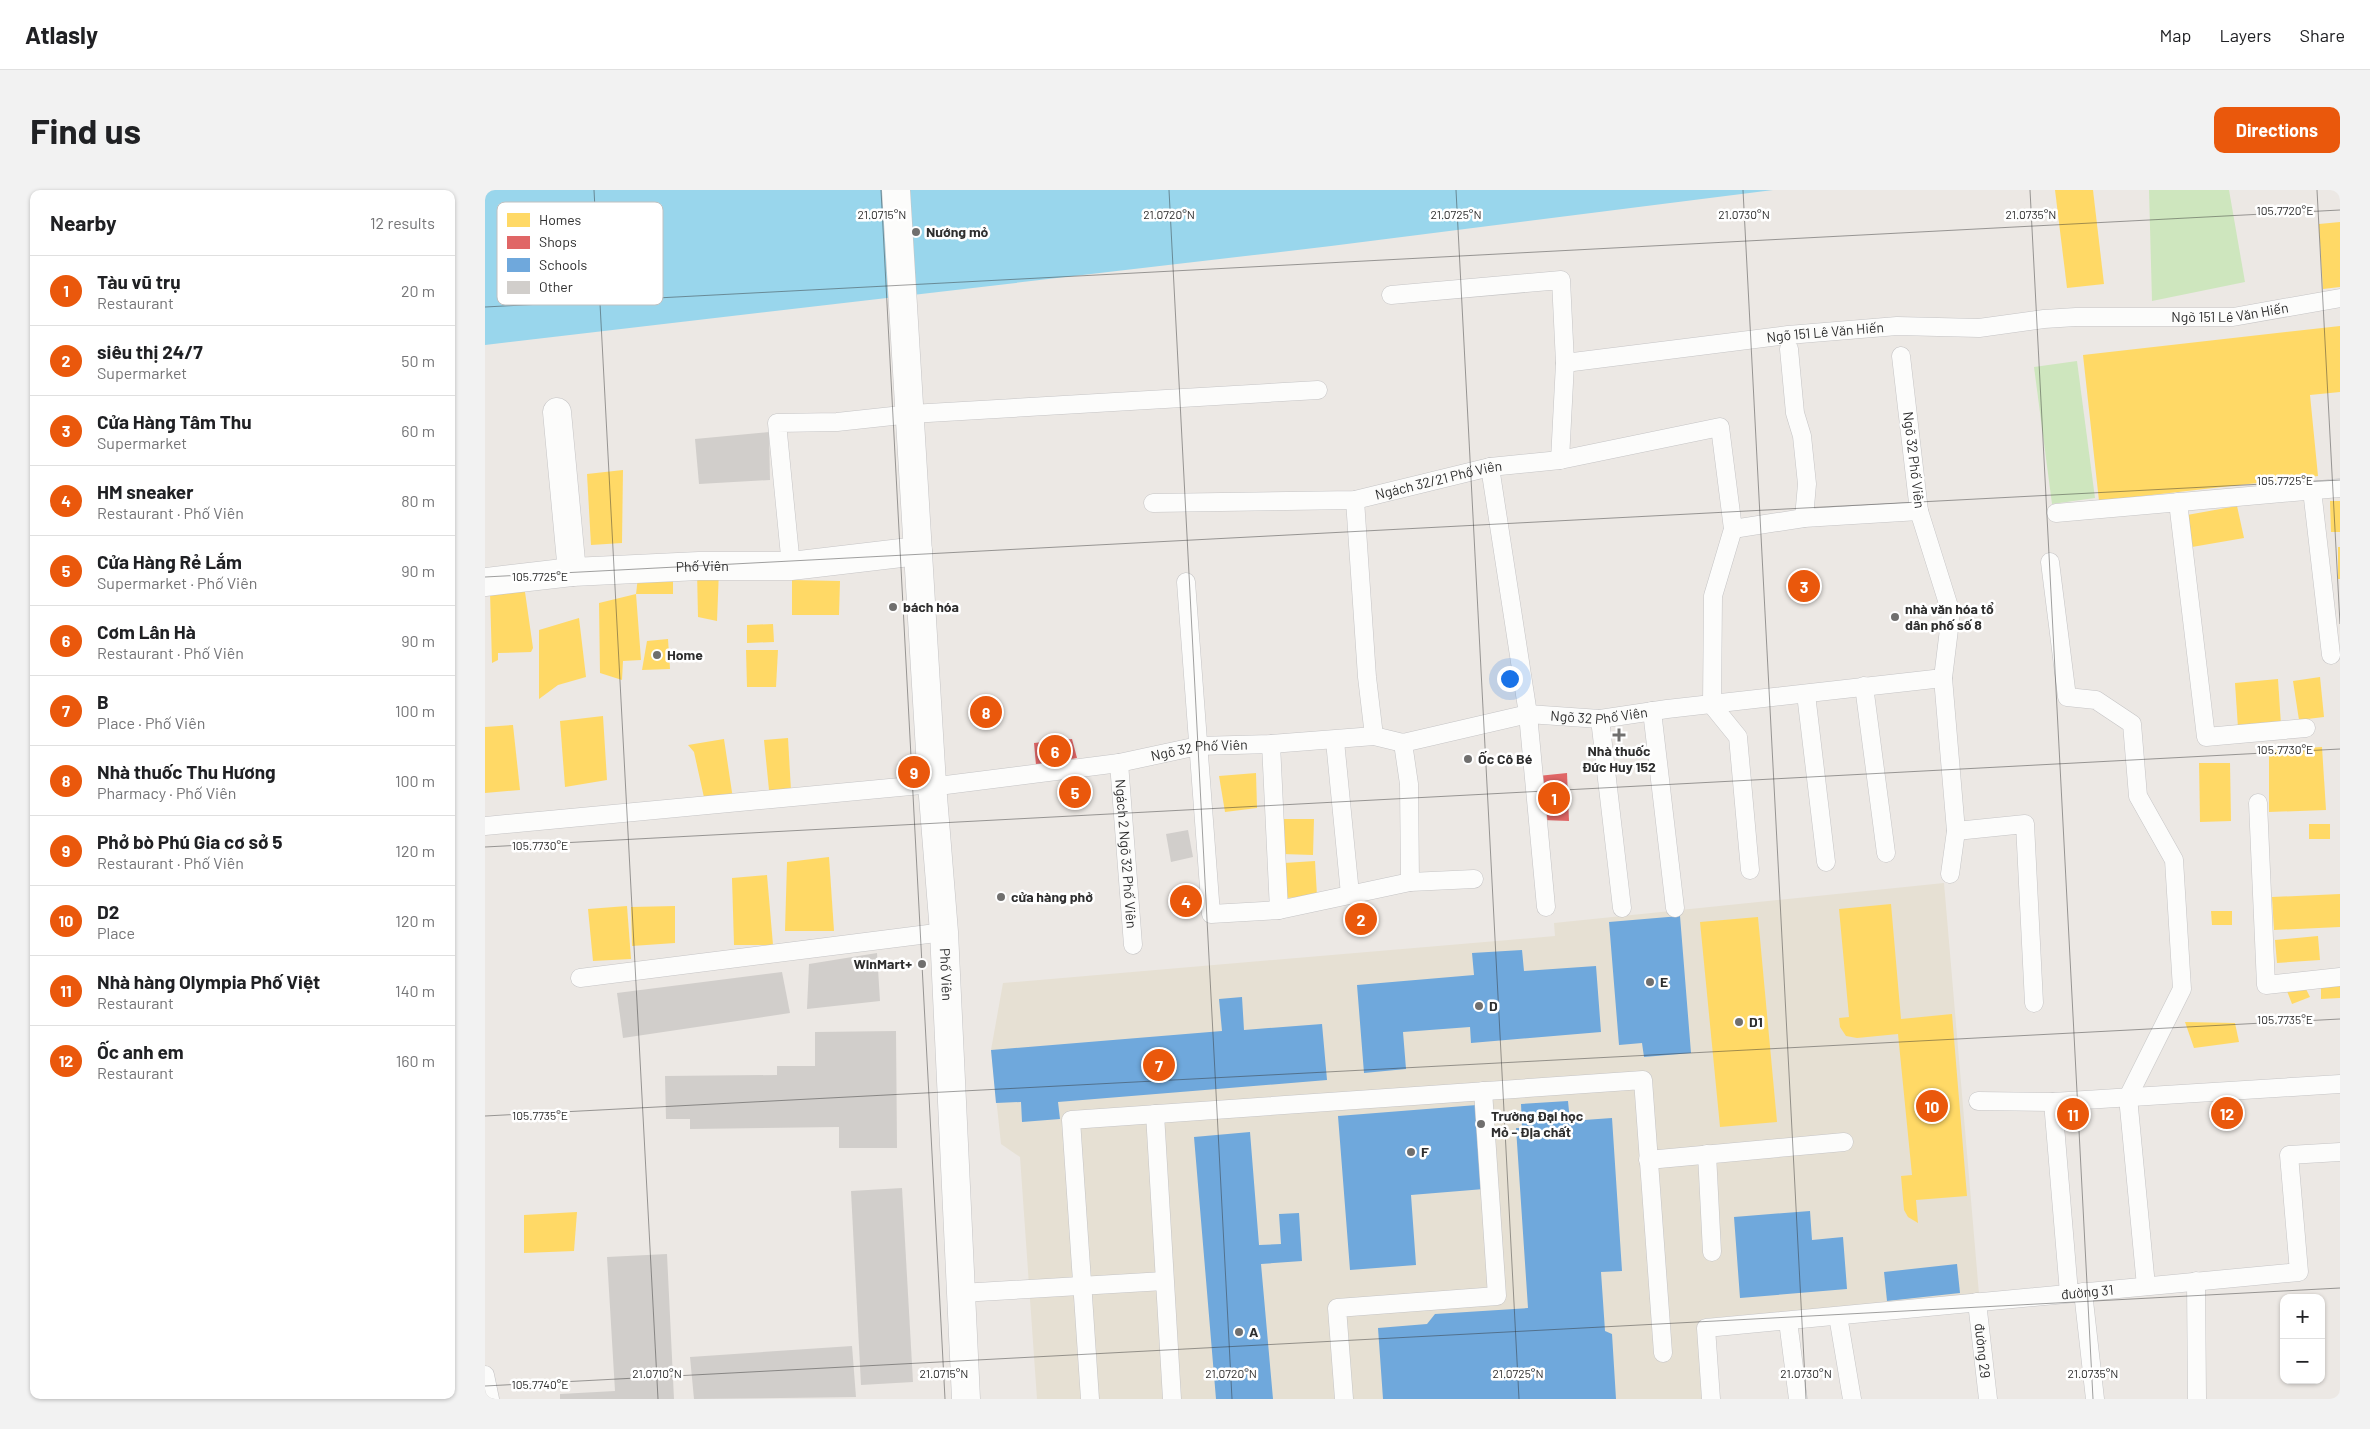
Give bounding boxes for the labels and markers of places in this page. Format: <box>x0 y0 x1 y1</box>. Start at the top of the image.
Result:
place label: Nướng mỏ <box>926 223 989 240</box>
marker: Nướng mỏ <box>910 226 922 238</box>
pin: 3 <box>1788 567 1820 605</box>
place label: bách hóa <box>903 598 959 615</box>
place label: nhà văn hóa tổ dân phố số 8 <box>1905 600 1994 633</box>
marker: bách hóa <box>887 601 899 613</box>
marker: nhà văn hóa tổ dân phố số 8 <box>1889 611 1901 623</box>
place label: Home <box>667 646 703 663</box>
marker: Home <box>651 649 663 661</box>
pin: 8 <box>970 693 1002 731</box>
marker: Nhà thuốc Đức Huy 152 <box>1613 729 1625 741</box>
pin: 6 <box>1039 732 1071 770</box>
place label: Nhà thuốc Đức Huy 152 <box>1582 742 1656 775</box>
place label: Ốc Cô Bé <box>1478 750 1533 767</box>
pin: 9 <box>898 753 930 791</box>
marker: Ốc Cô Bé <box>1462 753 1474 765</box>
pin: 5 <box>1059 773 1091 811</box>
pin: 1 <box>1538 779 1570 817</box>
pin: 4 <box>1170 882 1202 920</box>
place label: cửa hàng phở <box>1011 888 1093 905</box>
marker: cửa hàng phở <box>995 891 1007 903</box>
pin: 2 <box>1345 900 1377 938</box>
place label: WinMart+ <box>854 955 912 972</box>
marker: WinMart+ <box>916 958 928 970</box>
place label: E <box>1660 973 1668 990</box>
marker: E <box>1644 976 1656 988</box>
place label: D <box>1489 997 1498 1014</box>
marker: D <box>1473 1000 1485 1012</box>
place label: D1 <box>1749 1013 1763 1030</box>
marker: D1 <box>1733 1016 1745 1028</box>
pin: 7 <box>1143 1046 1175 1084</box>
pin: 10 <box>1916 1087 1948 1125</box>
pin: 12 <box>2211 1094 2243 1132</box>
pin: 11 <box>2057 1095 2089 1133</box>
place label: Trường Đại học Mỏ - Địa chất <box>1491 1107 1584 1140</box>
marker: Trường Đại học Mỏ - Địa chất <box>1475 1118 1487 1130</box>
place label: F <box>1421 1143 1429 1160</box>
marker: F <box>1405 1146 1417 1158</box>
place label: A <box>1249 1323 1259 1340</box>
marker: A <box>1233 1326 1245 1338</box>

